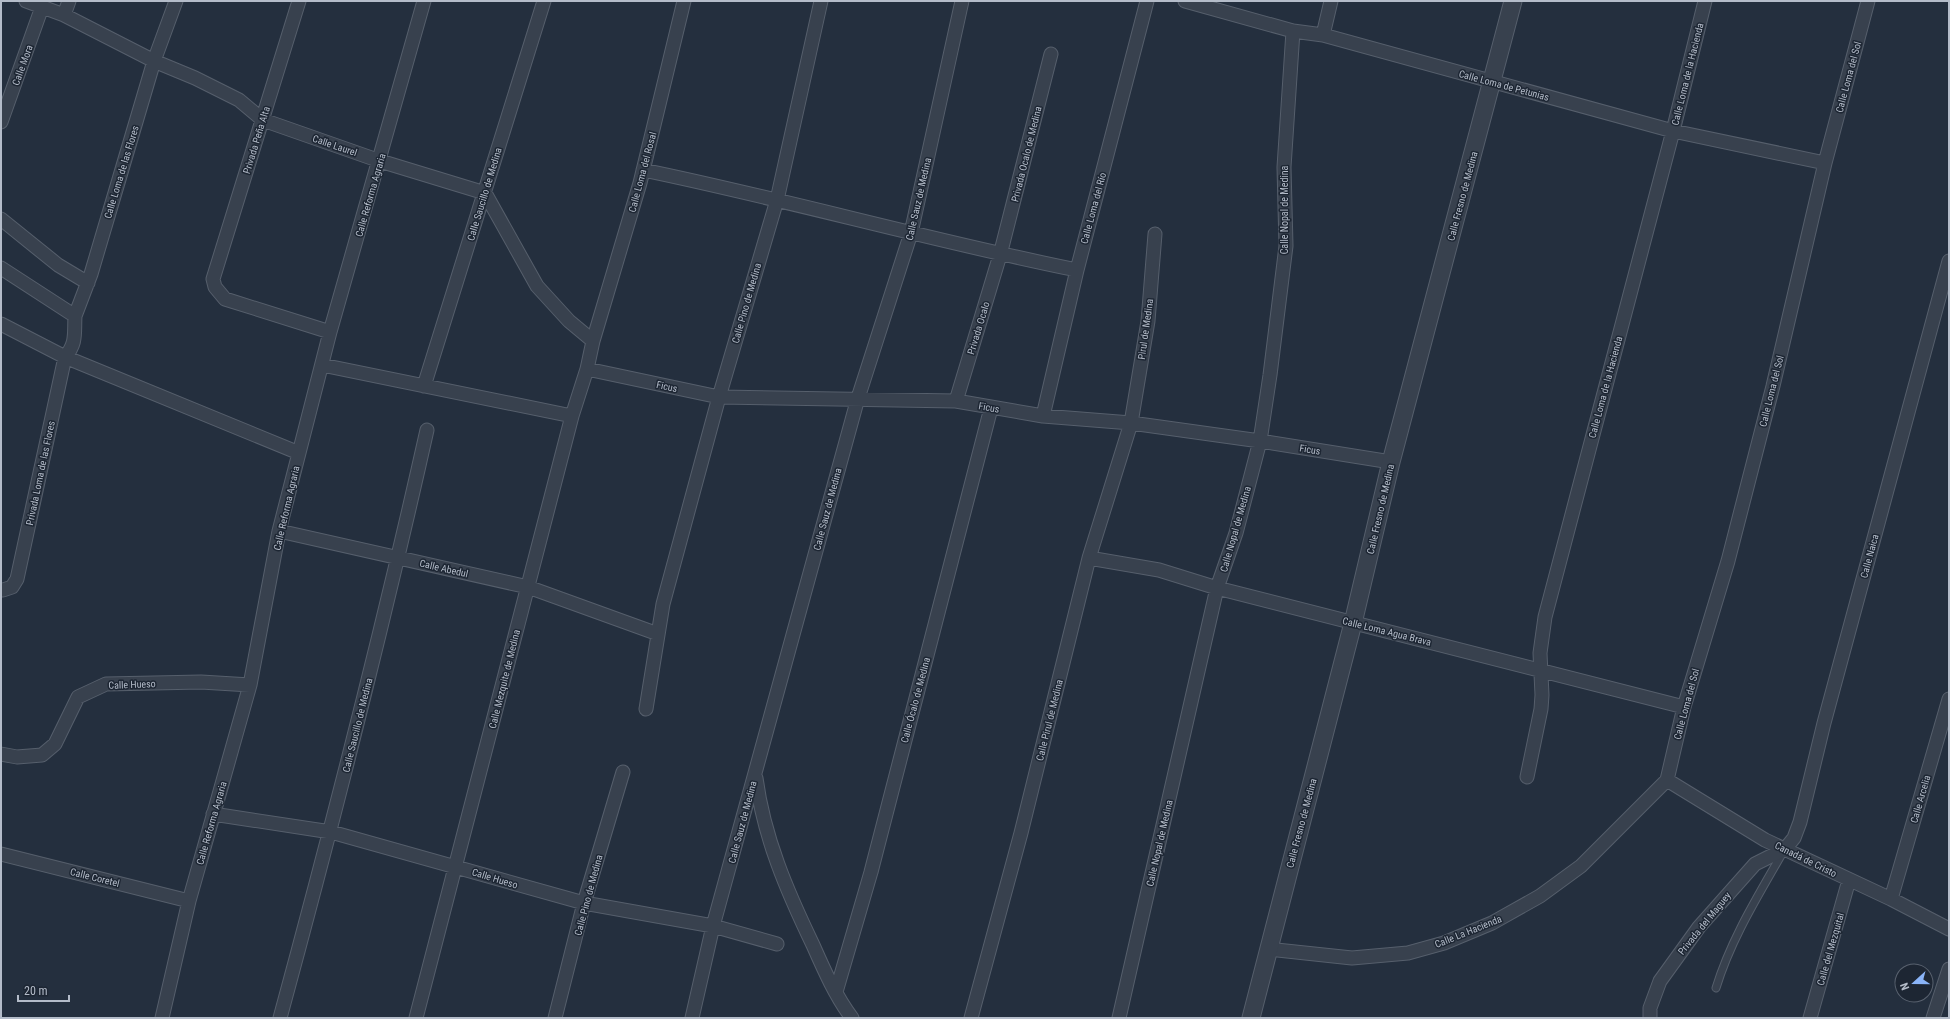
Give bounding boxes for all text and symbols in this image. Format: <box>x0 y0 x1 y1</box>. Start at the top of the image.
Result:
street label: Calle Loma de la Hacienda <box>1669 22 1706 126</box>
street label: Calle Loma del Sol <box>1834 40 1863 114</box>
street label: Calle Mora <box>10 43 35 87</box>
street label: Calle Loma de Petunias <box>1458 68 1551 103</box>
street label: Privada Peña Alta <box>241 105 272 175</box>
street label: Privada Ocalo de Medina <box>1009 105 1044 203</box>
street label: Calle Loma de las Flores <box>102 124 141 220</box>
street label: Calle Loma del Rosal <box>626 131 658 213</box>
street label: Calle Laurel <box>311 133 359 158</box>
street label: Calle Saucillo de Medina <box>465 146 504 242</box>
street label: Calle Fresno de Medina <box>1445 150 1480 242</box>
street label: Calle Reforma Agraria <box>353 152 388 238</box>
street label: Calle Sauz de Medina <box>904 156 933 242</box>
street label: Calle Nopal de Medina <box>1279 165 1290 254</box>
street label: Calle Loma del Río <box>1079 171 1108 245</box>
street label: Calle Pino de Medina <box>730 261 763 345</box>
street label: Pirul de Medina <box>1136 298 1155 360</box>
street label: Privada Ocalo <box>965 300 992 356</box>
street label: Calle Loma de la Hacienda <box>1587 335 1624 439</box>
street label: Calle Loma del Sol <box>1757 354 1786 428</box>
street label: Ficus <box>655 379 679 394</box>
street label: Ficus <box>978 400 1001 415</box>
street label: Privada Loma de las Flores <box>24 419 57 526</box>
street label: Ficus <box>1299 442 1322 457</box>
street label: Calle Fresno de Medina <box>1365 463 1396 555</box>
street label: Calle Reforma Agraria <box>271 465 302 551</box>
street label: Calle Sauz de Medina <box>811 467 844 551</box>
street label: Calle Nopal de Medina <box>1218 485 1253 573</box>
street label: Calle Naica <box>1858 533 1881 579</box>
street label: Calle Abedul <box>419 558 469 579</box>
street label: Calle Loma Agua Brava <box>1341 615 1433 648</box>
street label: Calle Mezquite de Medina <box>487 628 522 730</box>
street label: Calle Ócalo de Medina <box>898 656 932 744</box>
street label: Calle Loma del Sol <box>1672 667 1701 741</box>
street label: Calle Saucillo de Medina <box>340 677 375 773</box>
street label: Calle Hueso <box>108 678 156 691</box>
street label: Calle Pirul de Medina <box>1034 678 1065 762</box>
street label: Calle Arcelia <box>1908 774 1933 824</box>
street label: Calle Fresno de Medina <box>1284 777 1319 869</box>
street label: Calle Reforma Agraria <box>194 780 229 866</box>
street label: Calle Sauz de Medina <box>726 780 759 864</box>
street label: Calle Nopal de Medina <box>1144 798 1175 888</box>
street label: Canadá de Cristo <box>1773 840 1839 879</box>
street label: Calle Pino de Medina <box>572 853 605 937</box>
street label: Calle Coretel <box>69 866 121 889</box>
street label: Calle Hueso <box>471 866 519 891</box>
street label: Privada del Maguey <box>1676 890 1733 957</box>
street label: Calle del Mezquital <box>1815 912 1846 987</box>
street label: Calle La Hacienda <box>1433 913 1503 950</box>
north arrow <box>1894 963 1934 1003</box>
scale bar <box>18 977 69 1003</box>
text: N <box>1898 981 1912 992</box>
text: 20 m <box>24 984 48 998</box>

